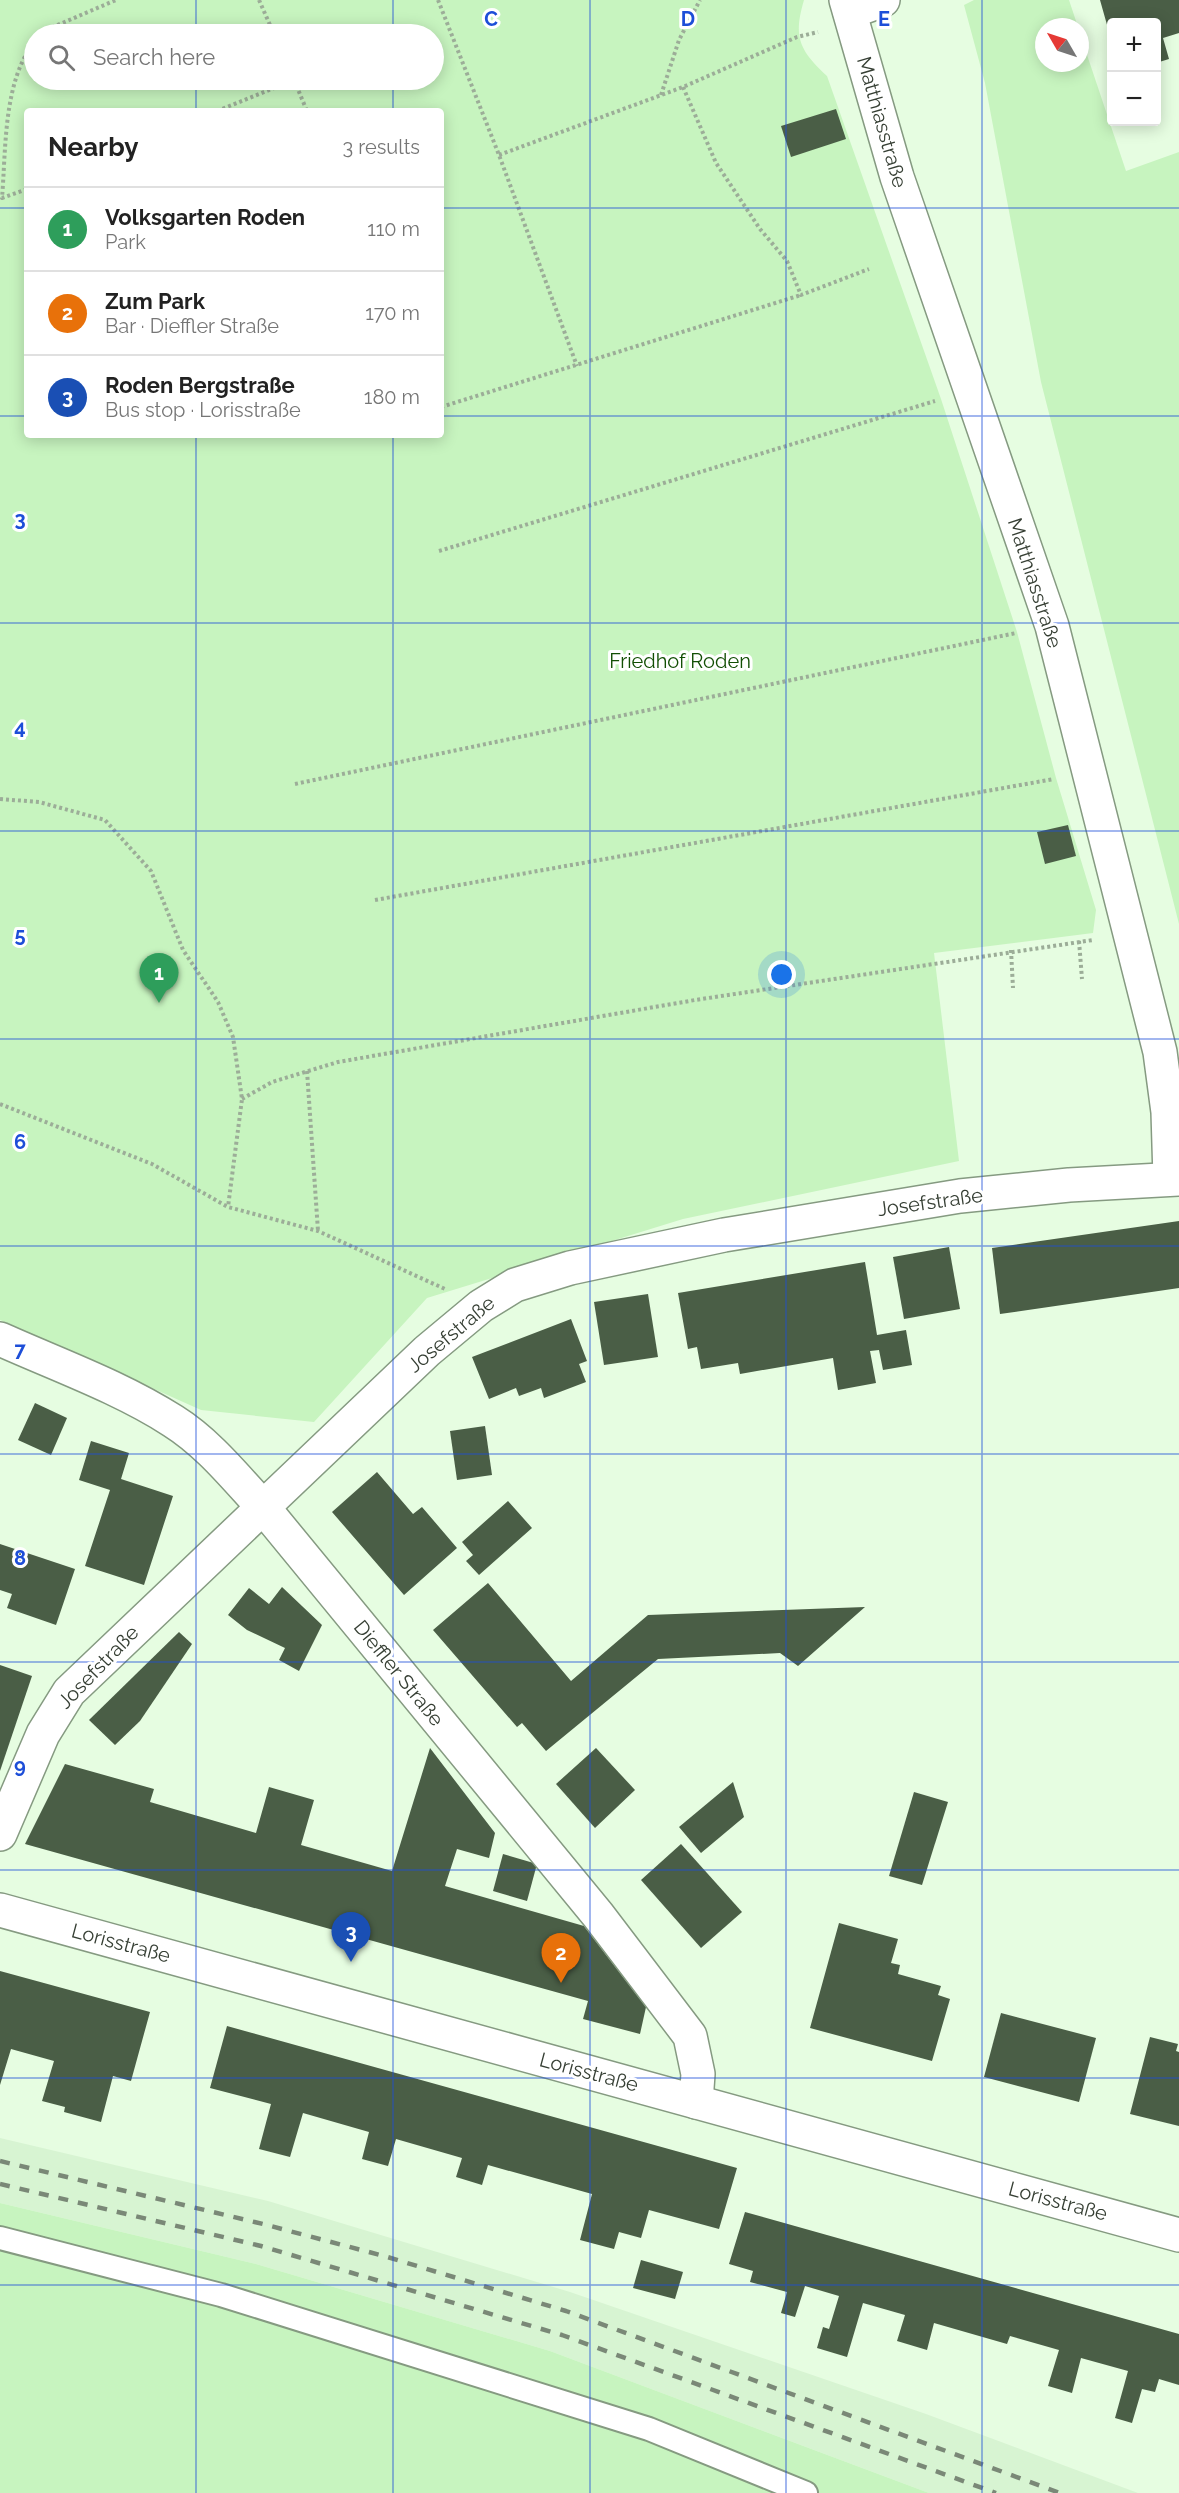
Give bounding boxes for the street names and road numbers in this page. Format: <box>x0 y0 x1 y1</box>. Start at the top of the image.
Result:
street label: Matthiasstraße <box>852 54 912 191</box>
street label: Matthiasstraße <box>1003 515 1067 651</box>
street label: Josefstraße <box>876 1183 985 1221</box>
street label: Josefstraße <box>403 1290 500 1377</box>
street label: Dieffler Straße <box>349 1615 449 1731</box>
street label: Josefstraße <box>52 1620 144 1714</box>
street label: Lorisstraße <box>69 1918 173 1968</box>
street label: Lorisstraße <box>537 2047 641 2097</box>
street label: Lorisstraße <box>1006 2176 1110 2226</box>

